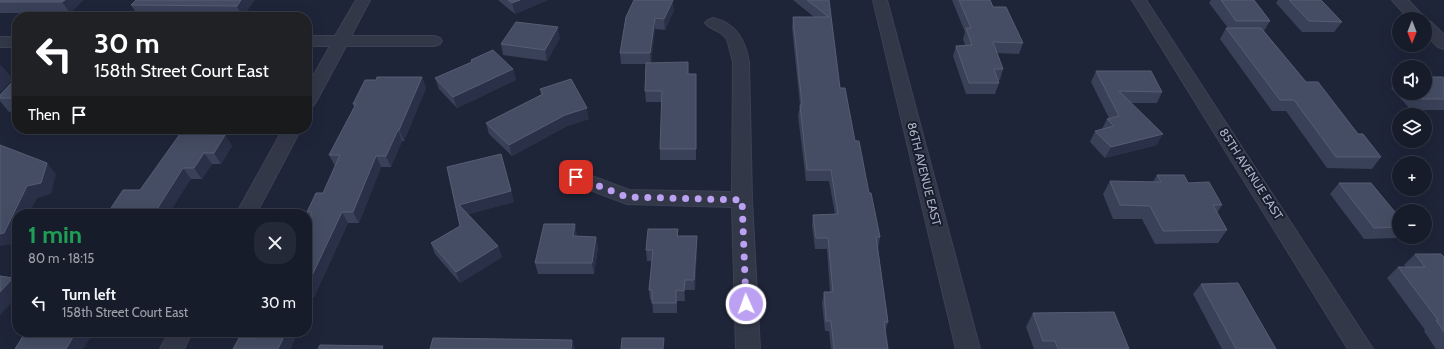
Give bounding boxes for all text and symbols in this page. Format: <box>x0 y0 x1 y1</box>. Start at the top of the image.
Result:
north arrow <box>1392 12 1432 52</box>
map controls <box>1392 12 1432 244</box>
text: 30 m <box>94 26 160 60</box>
icon: left <box>28 28 80 80</box>
text: 158th Street Court East <box>94 60 269 82</box>
button: sound <box>1392 60 1432 100</box>
icon: arrive <box>68 104 90 126</box>
text: Then <box>28 106 60 124</box>
button: layers <box>1392 108 1432 148</box>
street label: 86TH AVENUE EAST <box>904 121 945 228</box>
street label: 85TH AVENUE EAST <box>1216 125 1287 223</box>
button: + <box>1392 156 1432 196</box>
pin <box>559 160 593 194</box>
icon: arrive <box>565 166 587 188</box>
button: − <box>1392 204 1432 244</box>
text: 1 min <box>28 220 82 249</box>
button: close <box>254 222 296 264</box>
text: 80 m · 18:15 <box>28 250 94 266</box>
position arrow <box>725 283 767 325</box>
text: Turn left <box>62 286 116 304</box>
icon: left <box>28 292 50 314</box>
text: 30 m <box>261 294 296 312</box>
text: 158th Street Court East <box>62 304 188 320</box>

